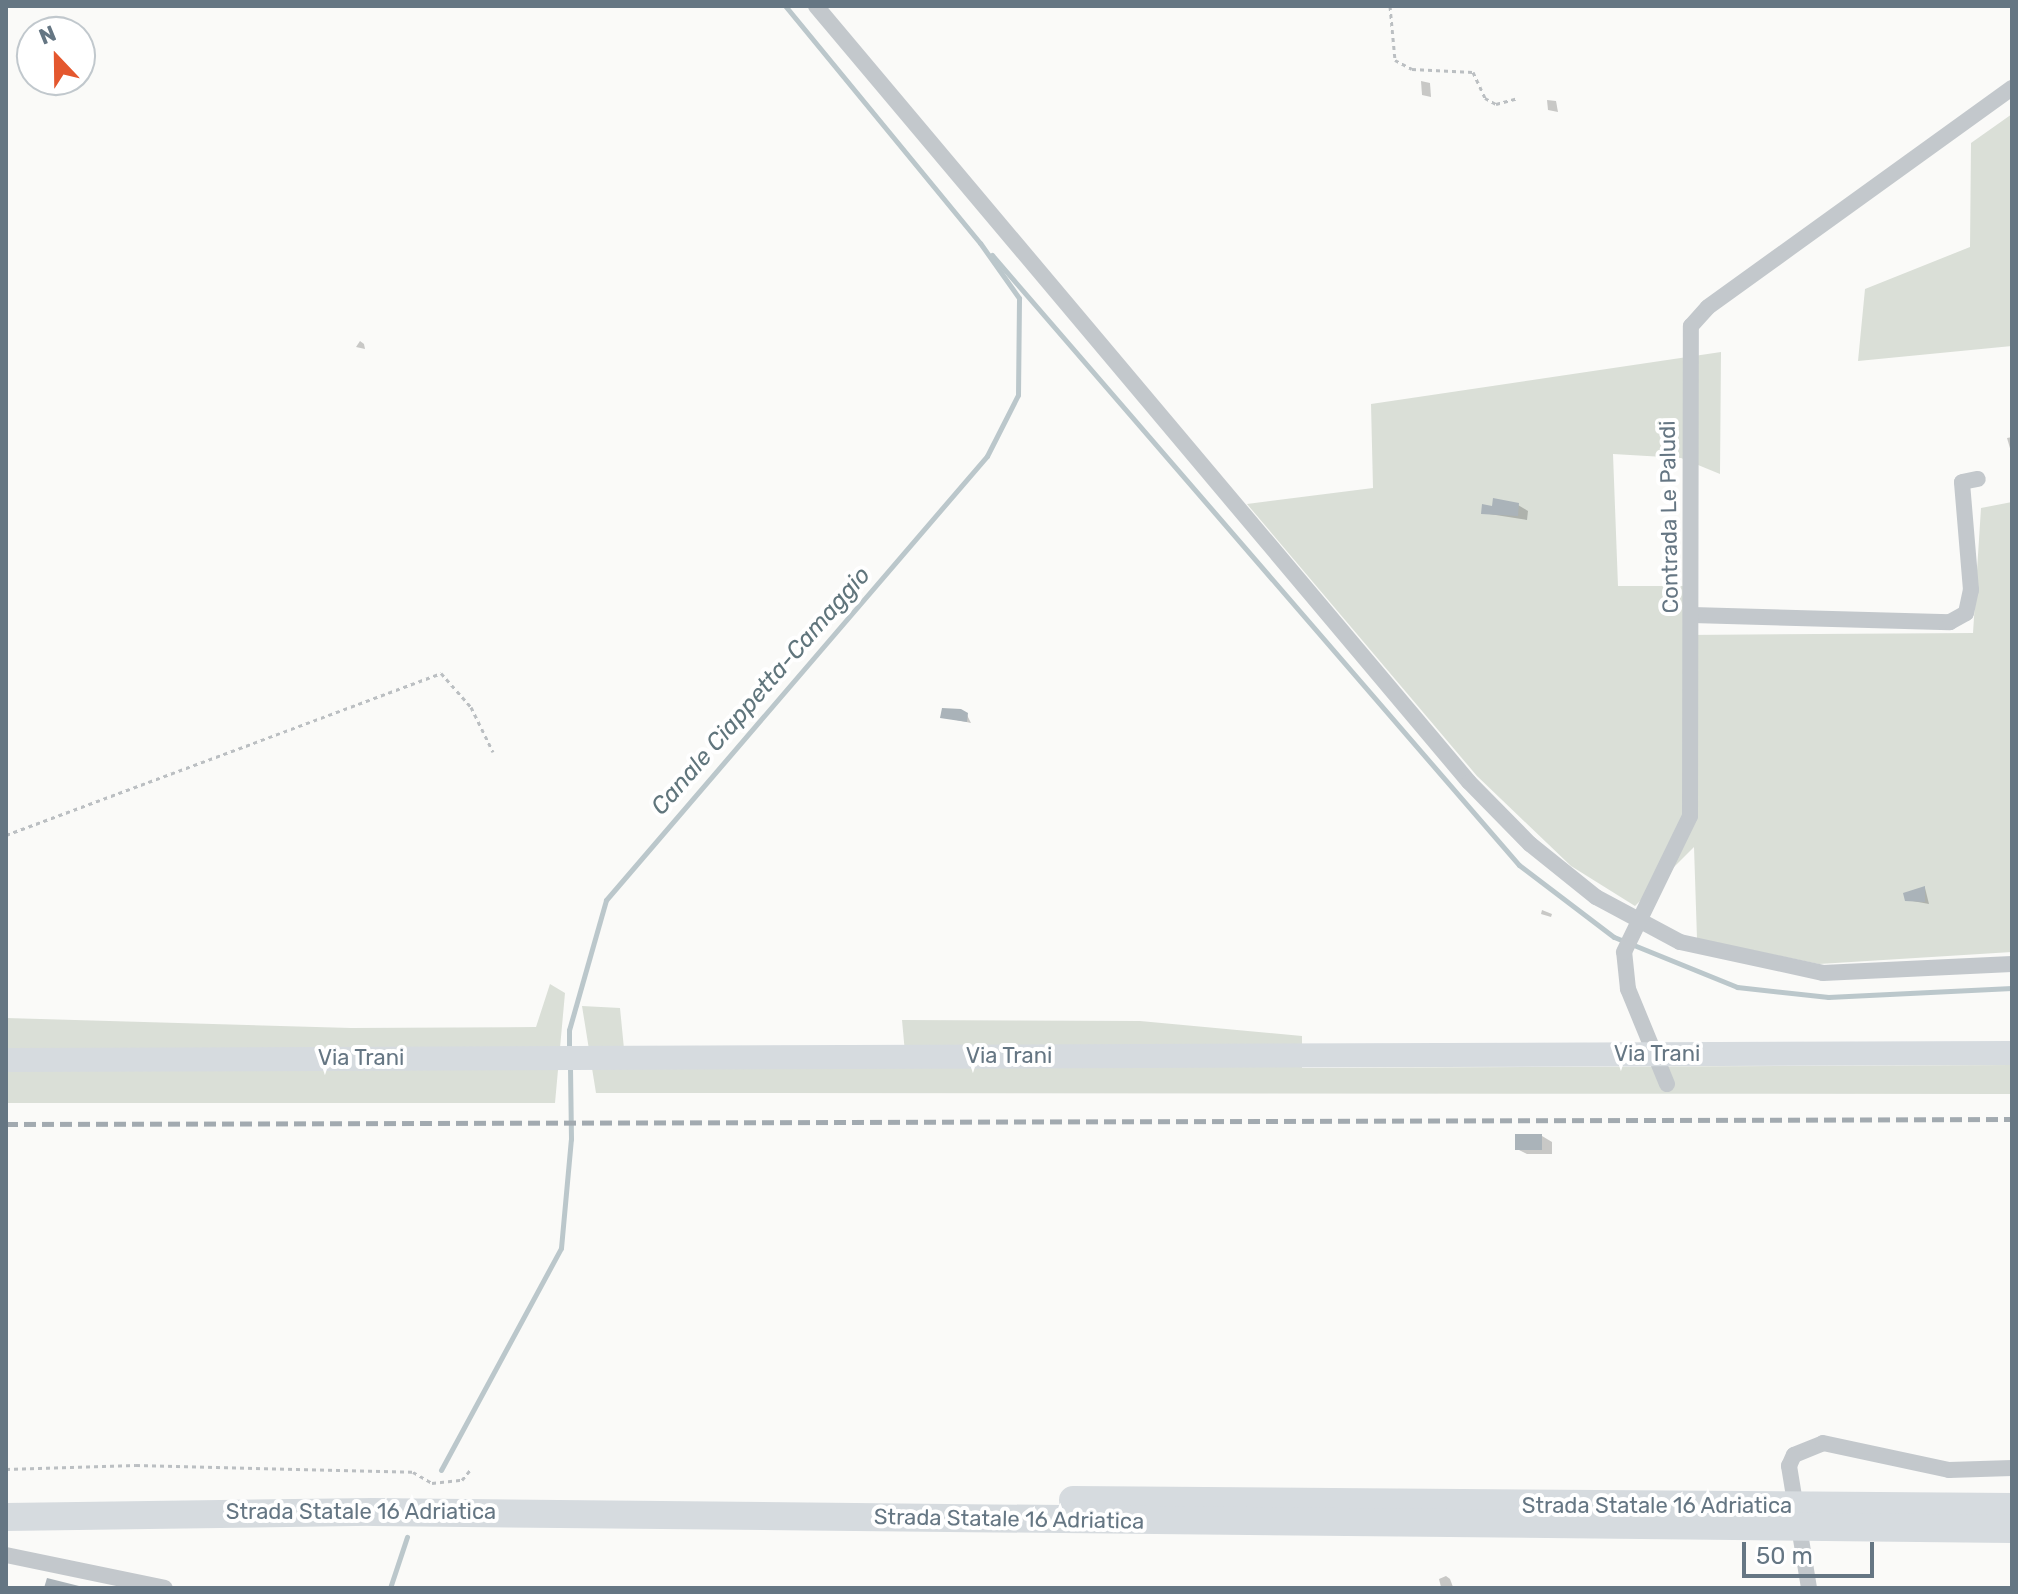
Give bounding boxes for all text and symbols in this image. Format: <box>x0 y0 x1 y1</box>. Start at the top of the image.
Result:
north arrow <box>16 16 96 96</box>
text: N <box>35 20 60 51</box>
street label: Contrada Le Paludi <box>1654 420 1684 614</box>
water label: Canale Ciappetta-Camaggio <box>645 561 877 821</box>
street label: Via Trani <box>1613 1041 1701 1067</box>
street label: Via Trani <box>965 1043 1053 1069</box>
street label: Via Trani <box>317 1045 405 1071</box>
street label: Strada Statale 16 Adriatica <box>1521 1493 1793 1519</box>
street label: Strada Statale 16 Adriatica <box>225 1499 497 1525</box>
street label: Strada Statale 16 Adriatica <box>873 1503 1145 1535</box>
scale bar <box>1746 1526 1878 1576</box>
text: 50 m <box>1756 1542 1813 1570</box>

